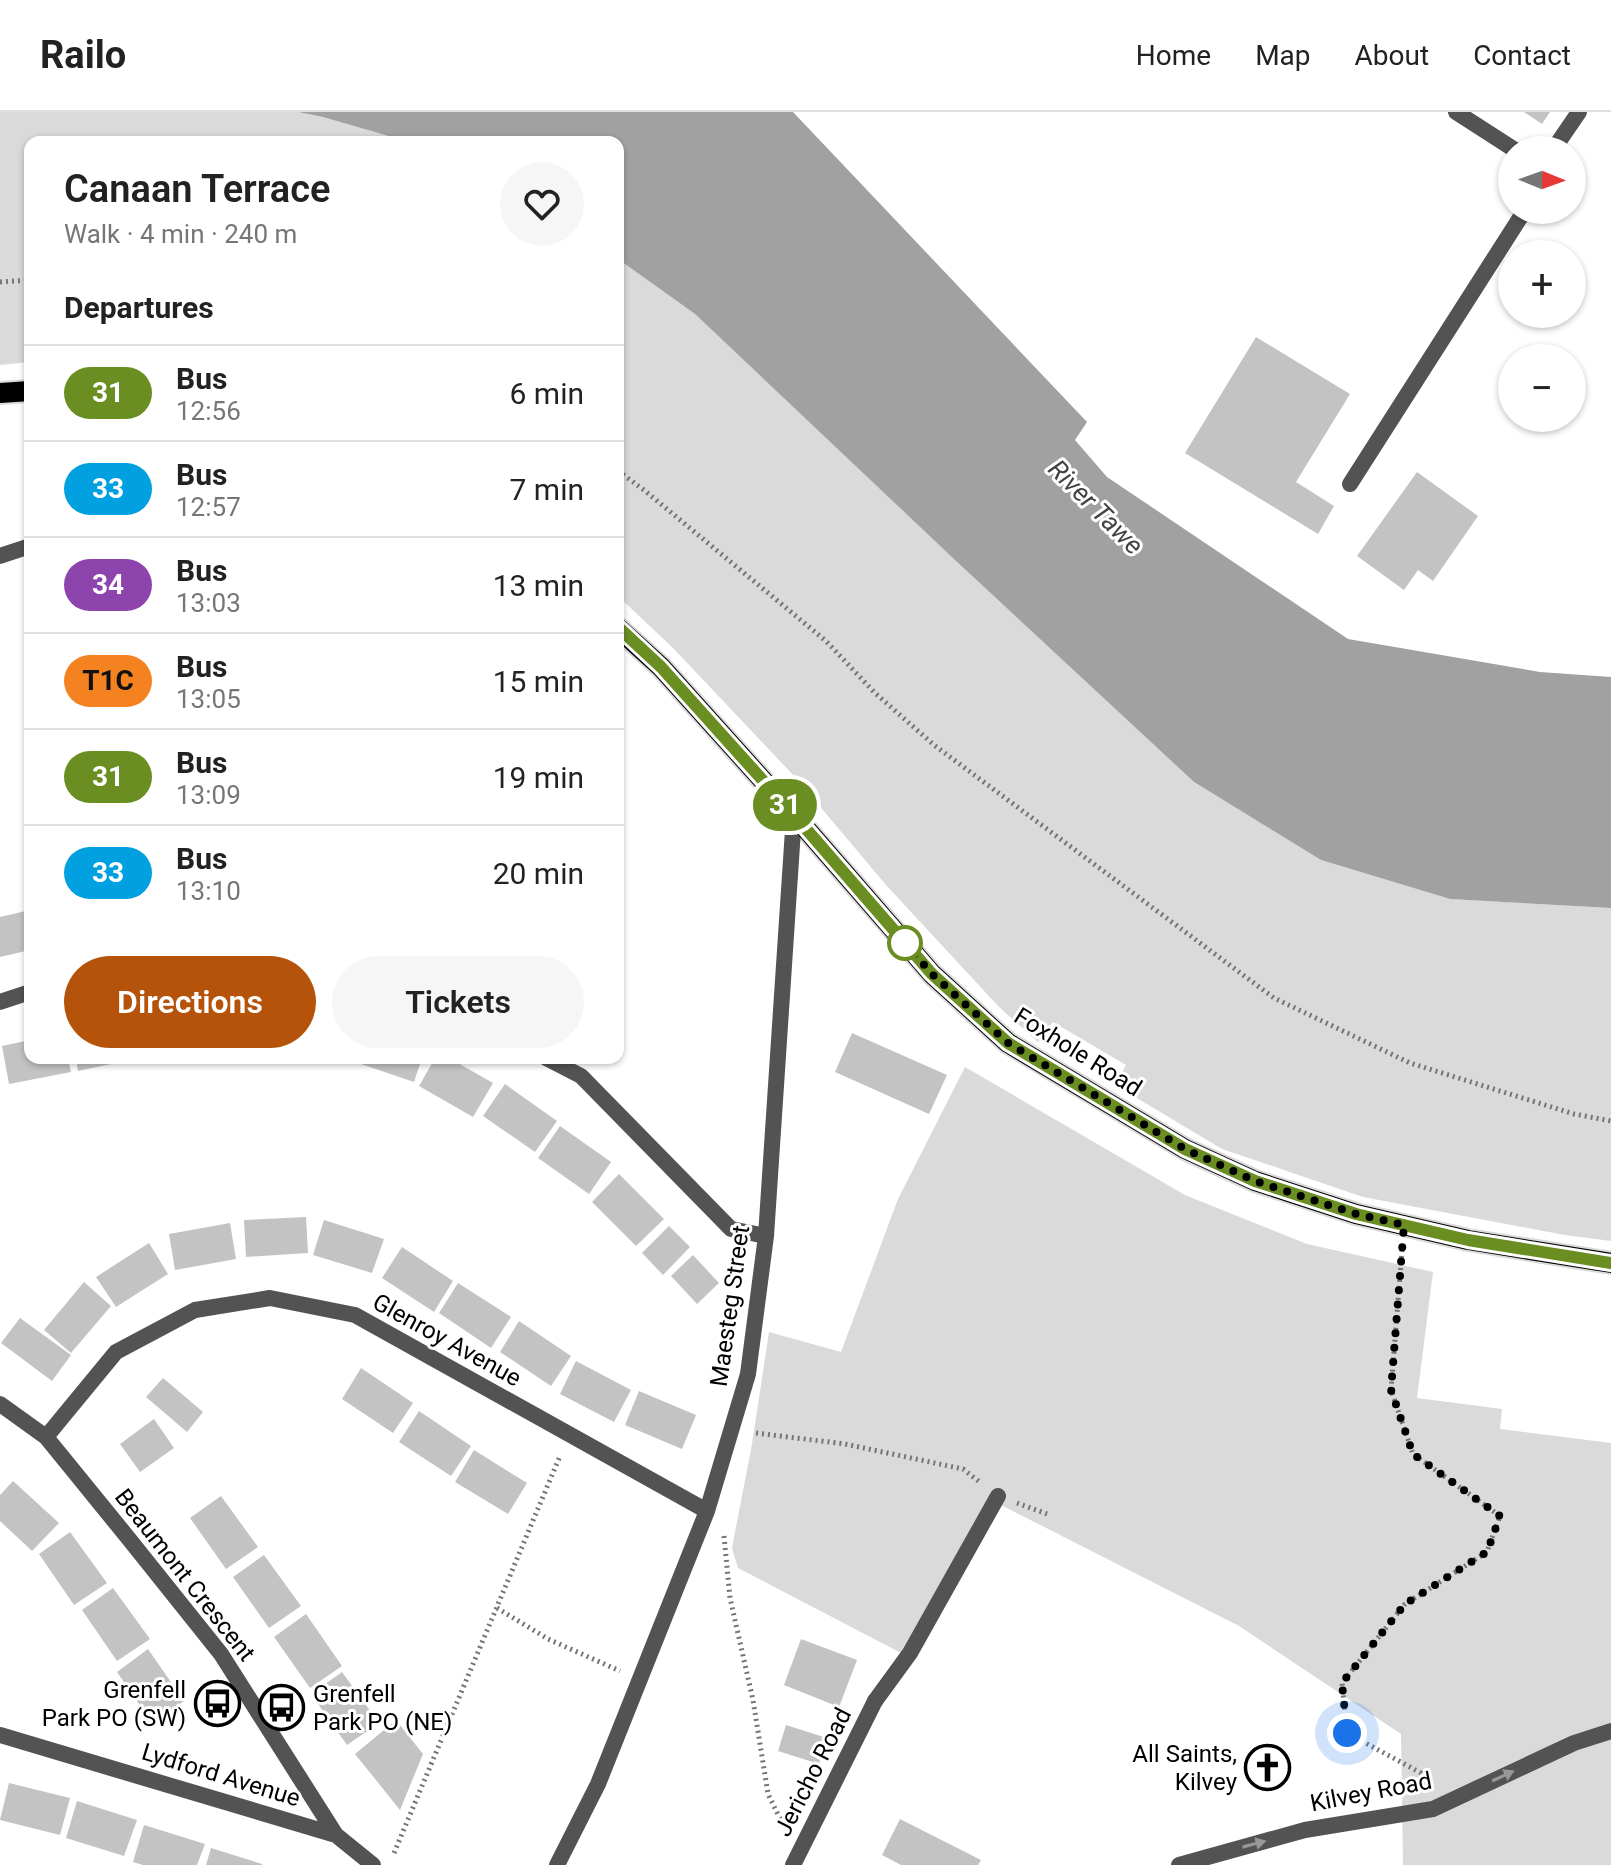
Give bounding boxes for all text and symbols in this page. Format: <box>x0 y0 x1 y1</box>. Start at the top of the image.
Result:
text: Railo <box>40 33 126 77</box>
text: Home <box>1136 39 1211 72</box>
text: Map <box>1255 39 1311 72</box>
text: About <box>1355 39 1429 72</box>
text: Contact <box>1473 39 1571 72</box>
north arrow <box>1498 136 1586 224</box>
map controls <box>1498 136 1586 432</box>
button: heart <box>500 162 584 246</box>
text: Canaan Terrace <box>64 167 330 211</box>
text: Walk · 4 min · 240 m <box>64 219 297 249</box>
button: + <box>1498 240 1586 328</box>
text: Departures <box>64 290 214 325</box>
button: − <box>1498 344 1586 432</box>
text: Bus <box>176 361 227 396</box>
text: 31 <box>92 376 124 409</box>
text: 6 min <box>510 376 584 411</box>
text: 12:56 <box>176 396 241 426</box>
water label: River Tawe <box>1043 454 1149 560</box>
text: Bus <box>176 457 227 492</box>
text: 33 <box>92 472 124 505</box>
text: 7 min <box>510 472 584 507</box>
text: 12:57 <box>176 492 241 522</box>
text: Bus <box>176 553 227 588</box>
text: 34 <box>92 568 124 601</box>
text: 13 min <box>493 568 584 603</box>
text: 13:03 <box>176 588 241 618</box>
text: Bus <box>176 649 227 684</box>
text: T1C <box>82 664 134 697</box>
text: 15 min <box>493 664 584 699</box>
text: 13:05 <box>176 684 241 714</box>
text: Bus <box>176 745 227 780</box>
text: 31 <box>92 760 124 793</box>
text: 19 min <box>493 760 584 795</box>
line badge: 31 <box>749 779 821 831</box>
text: 13:09 <box>176 780 241 810</box>
text: 31 <box>769 788 801 821</box>
text: Bus <box>176 841 227 876</box>
text: 33 <box>92 856 124 889</box>
text: 20 min <box>493 856 584 891</box>
text: 13:10 <box>176 876 241 906</box>
unlabelled marker <box>888 926 922 960</box>
button: Directions <box>64 956 316 1048</box>
button: Tickets <box>332 956 584 1048</box>
street label: Foxhole Road <box>1009 1002 1147 1102</box>
street label: Maesteg Street <box>705 1223 755 1388</box>
street label: Glenroy Avenue <box>368 1288 526 1392</box>
street label: Beaumont Crescent <box>109 1483 261 1667</box>
place label: Grenfell Park PO (SW) <box>42 1676 186 1732</box>
bus stop icon: Grenfell Park PO (SW) <box>193 1680 241 1728</box>
place label: Grenfell Park PO (NE) <box>313 1680 452 1736</box>
bus stop icon: Grenfell Park PO (NE) <box>258 1684 306 1732</box>
street label: Jericho Road <box>769 1703 857 1841</box>
your location <box>1327 1713 1367 1753</box>
street label: Lydford Avenue <box>138 1738 304 1812</box>
place label: All Saints, Kilvey <box>1132 1740 1238 1796</box>
church icon: All Saints, Kilvey <box>1244 1744 1292 1792</box>
street label: Kilvey Road <box>1308 1767 1434 1817</box>
one-way arrow <box>1492 1769 1515 1783</box>
one-way arrow <box>1243 1837 1267 1850</box>

